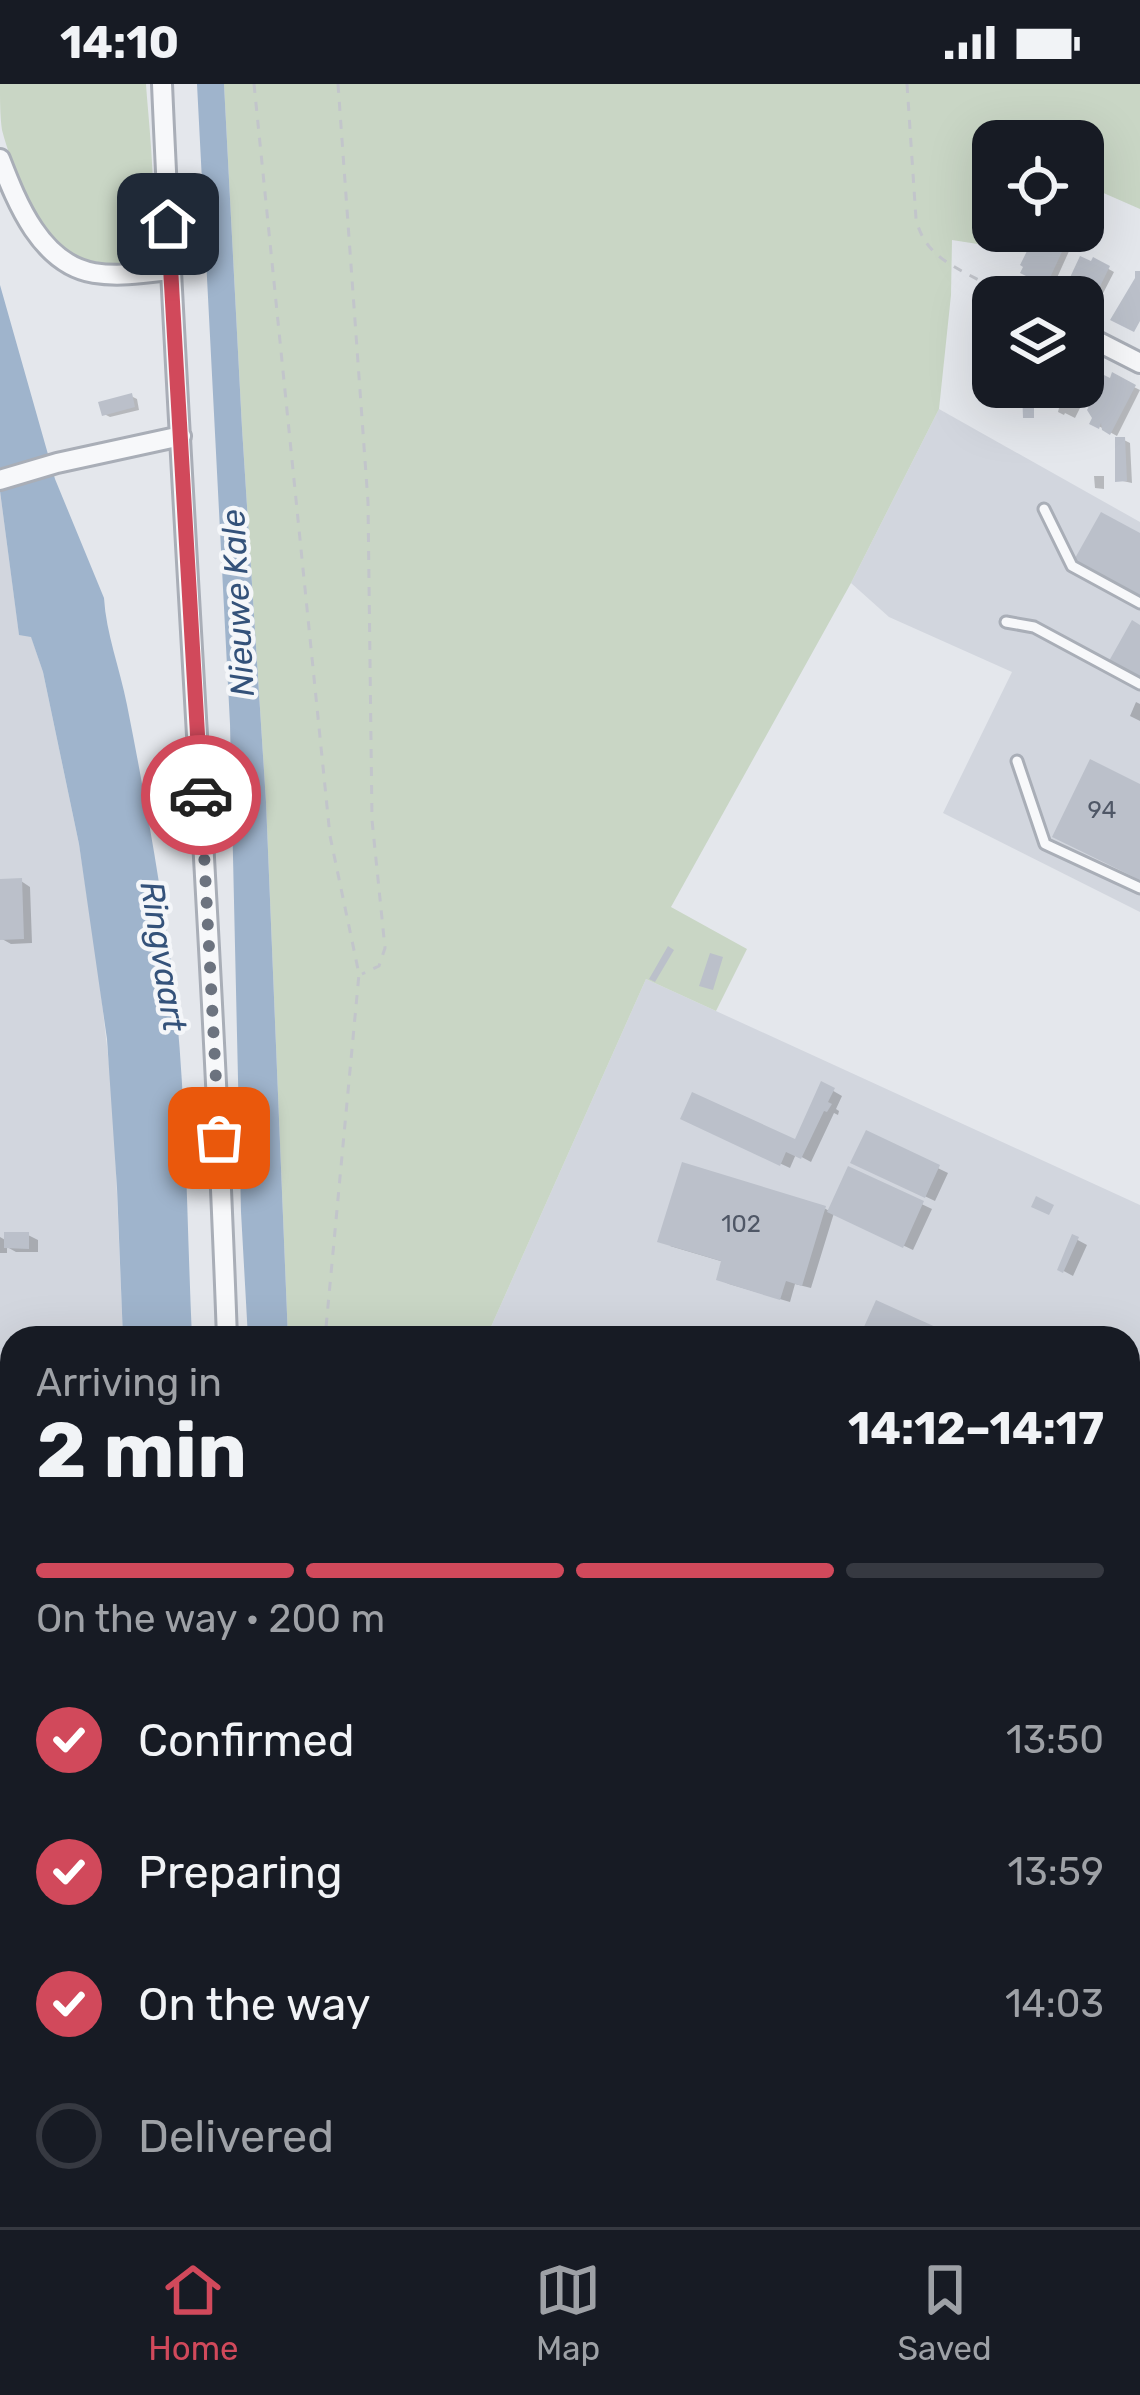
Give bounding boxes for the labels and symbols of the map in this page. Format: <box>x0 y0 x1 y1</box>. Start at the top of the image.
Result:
pin <box>117 173 219 275</box>
water label: Nieuwe Kale <box>213 508 262 698</box>
courier <box>141 735 261 855</box>
house number: 94 <box>1088 796 1116 824</box>
water label: Ringvaart <box>132 878 195 1035</box>
pin <box>168 1087 270 1189</box>
house number: 102 <box>721 1210 761 1238</box>

